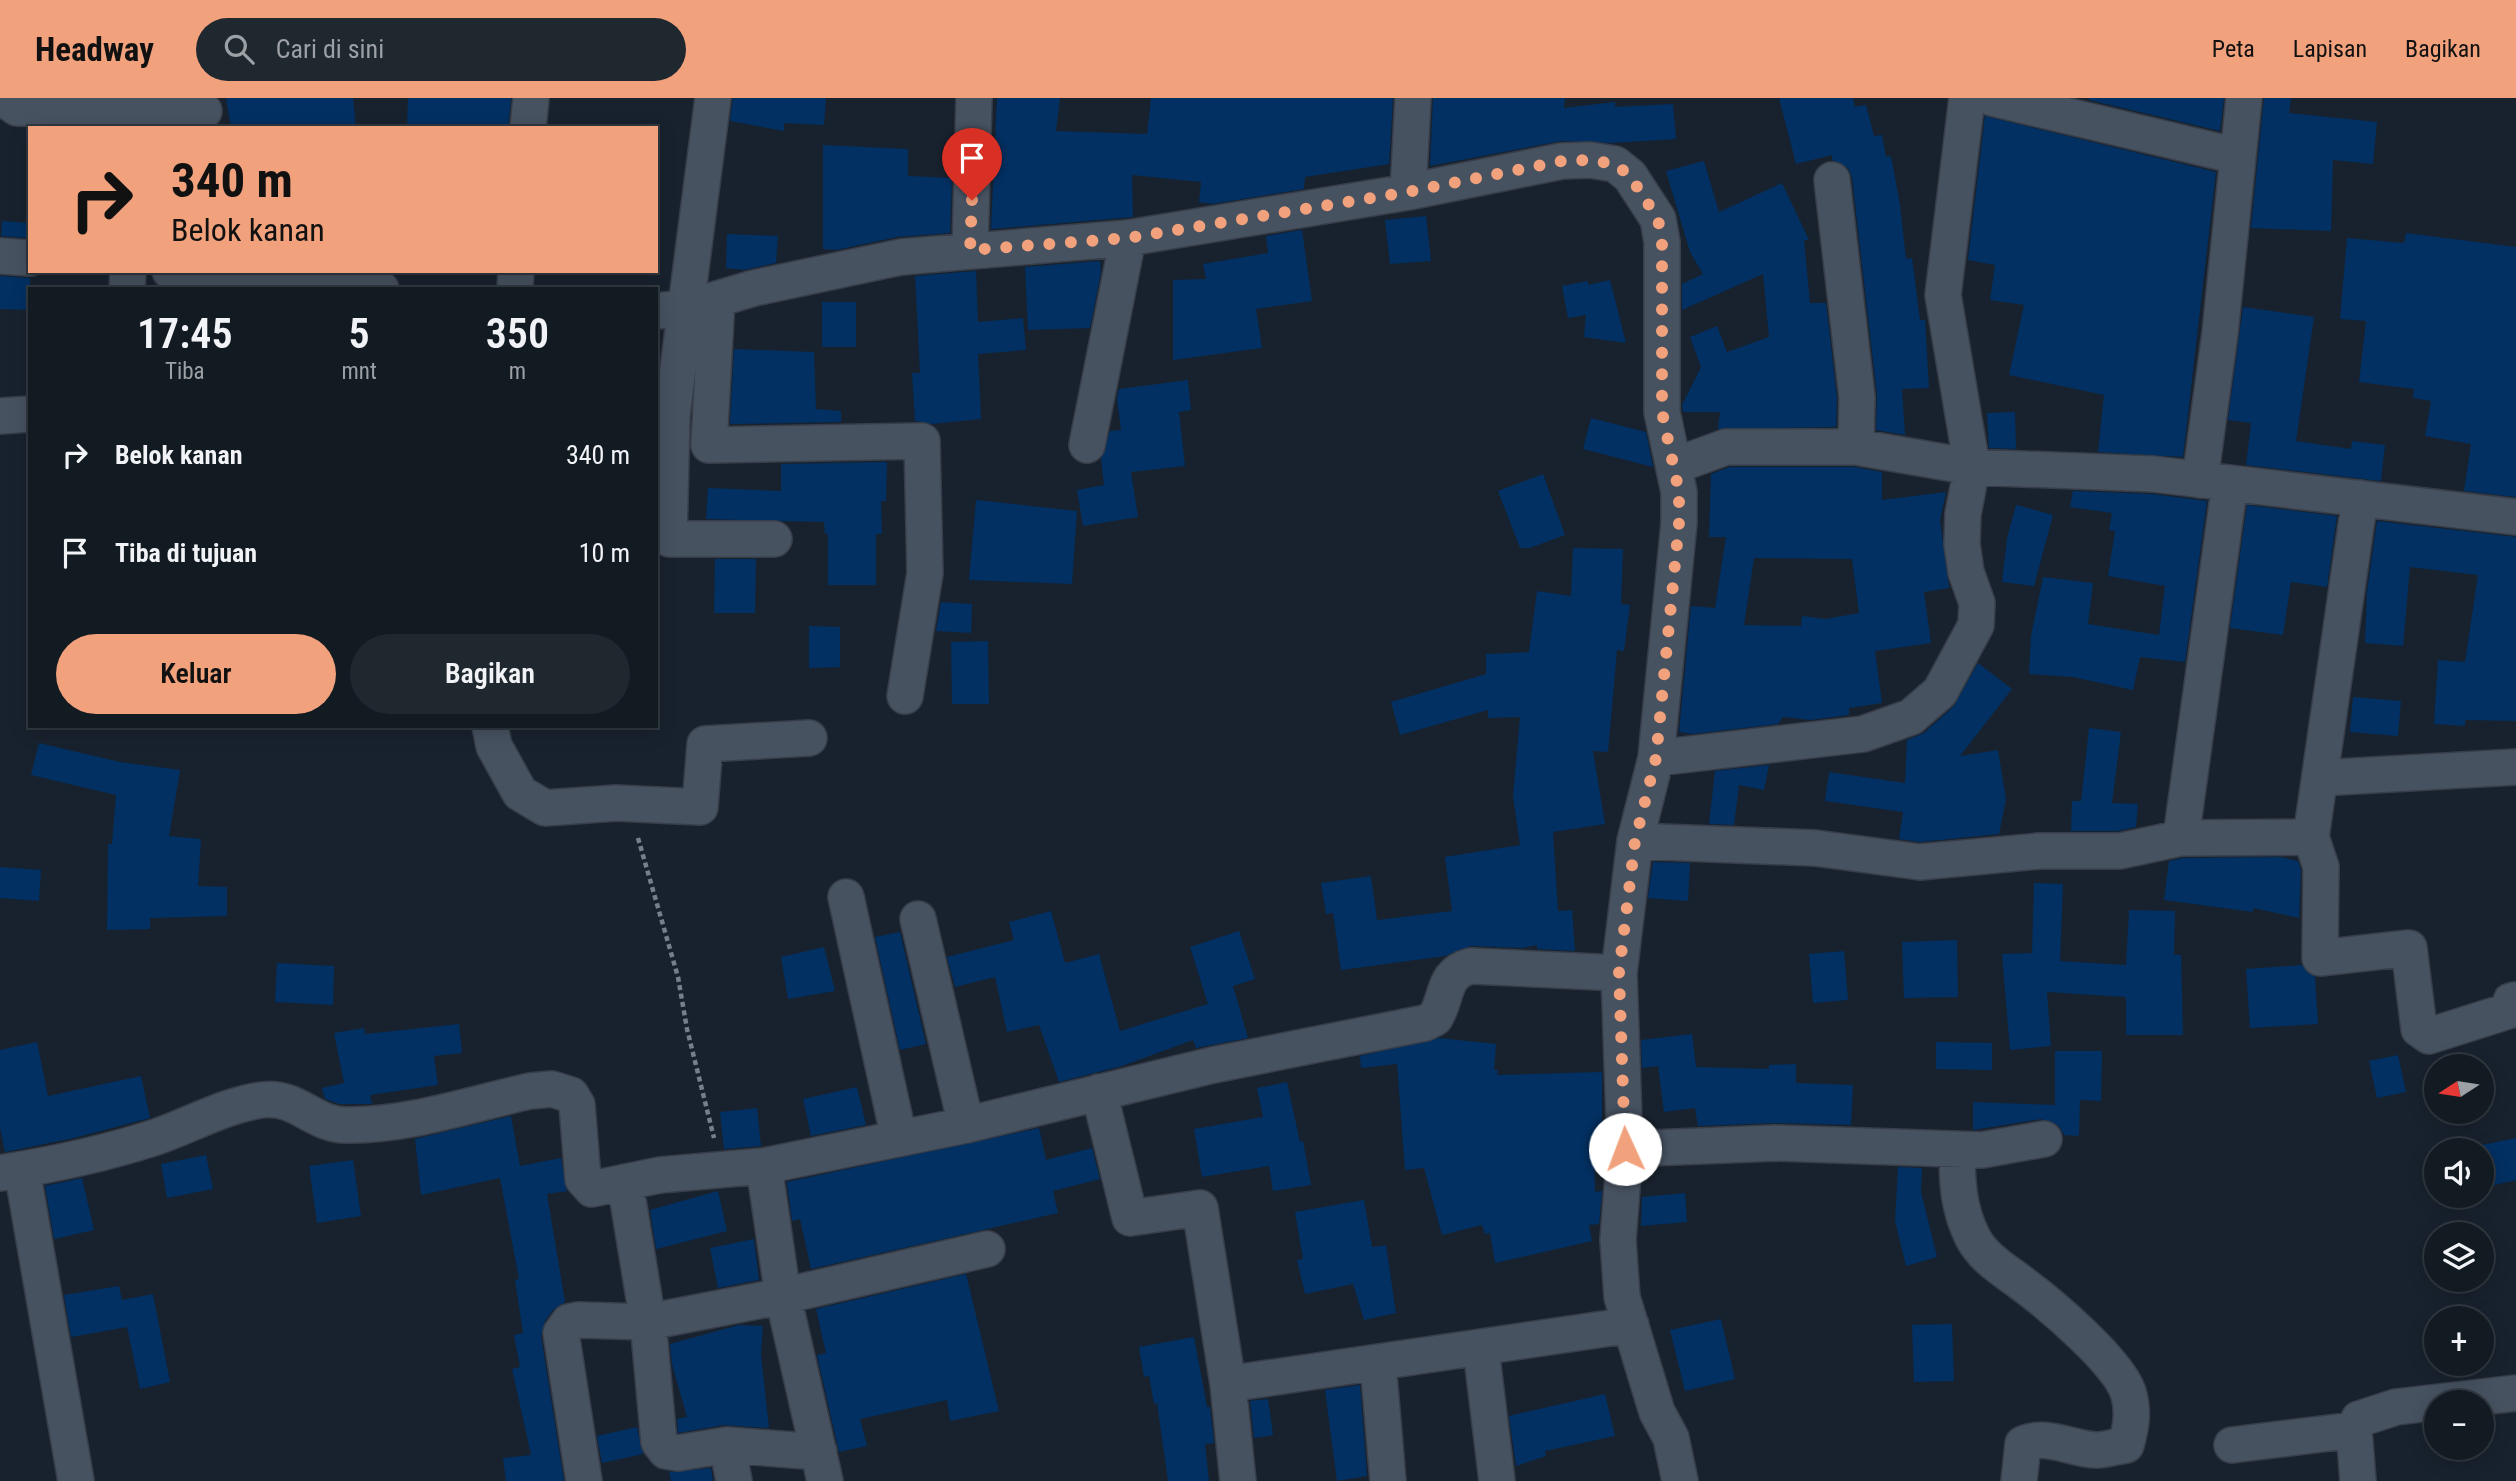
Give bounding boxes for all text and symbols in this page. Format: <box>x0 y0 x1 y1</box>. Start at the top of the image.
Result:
search box <box>196 18 686 81</box>
text: Headway <box>35 30 154 69</box>
icon: search <box>220 30 258 68</box>
text: Cari di sini <box>276 34 384 64</box>
text: Peta <box>2212 35 2255 63</box>
text: Lapisan <box>2293 35 2367 63</box>
text: Bagikan <box>2405 35 2481 63</box>
pin <box>942 128 1002 200</box>
icon: arrive <box>953 139 991 177</box>
text: 340 m <box>171 152 293 209</box>
icon: right <box>56 154 147 245</box>
text: Belok kanan <box>171 211 325 249</box>
text: 17:45 <box>137 309 233 358</box>
text: 5 <box>349 309 370 358</box>
text: 350 <box>486 309 549 358</box>
text: Tiba <box>165 358 205 385</box>
text: mnt <box>341 358 377 385</box>
text: m <box>509 358 526 385</box>
icon: right <box>56 436 94 474</box>
text: Belok kanan <box>115 440 242 470</box>
text: 340 m <box>566 440 630 470</box>
icon: arrive <box>56 534 94 572</box>
text: Tiba di tujuan <box>115 538 257 568</box>
text: 10 m <box>579 538 630 568</box>
button: Keluar <box>56 634 336 714</box>
button: Bagikan <box>350 634 630 714</box>
north arrow <box>2424 1054 2494 1124</box>
map controls <box>2424 1054 2494 1460</box>
position arrow <box>1588 1112 1662 1186</box>
button: sound <box>2424 1138 2494 1208</box>
button: layers <box>2424 1222 2494 1292</box>
button: + <box>2424 1306 2494 1376</box>
button: − <box>2424 1390 2494 1460</box>

